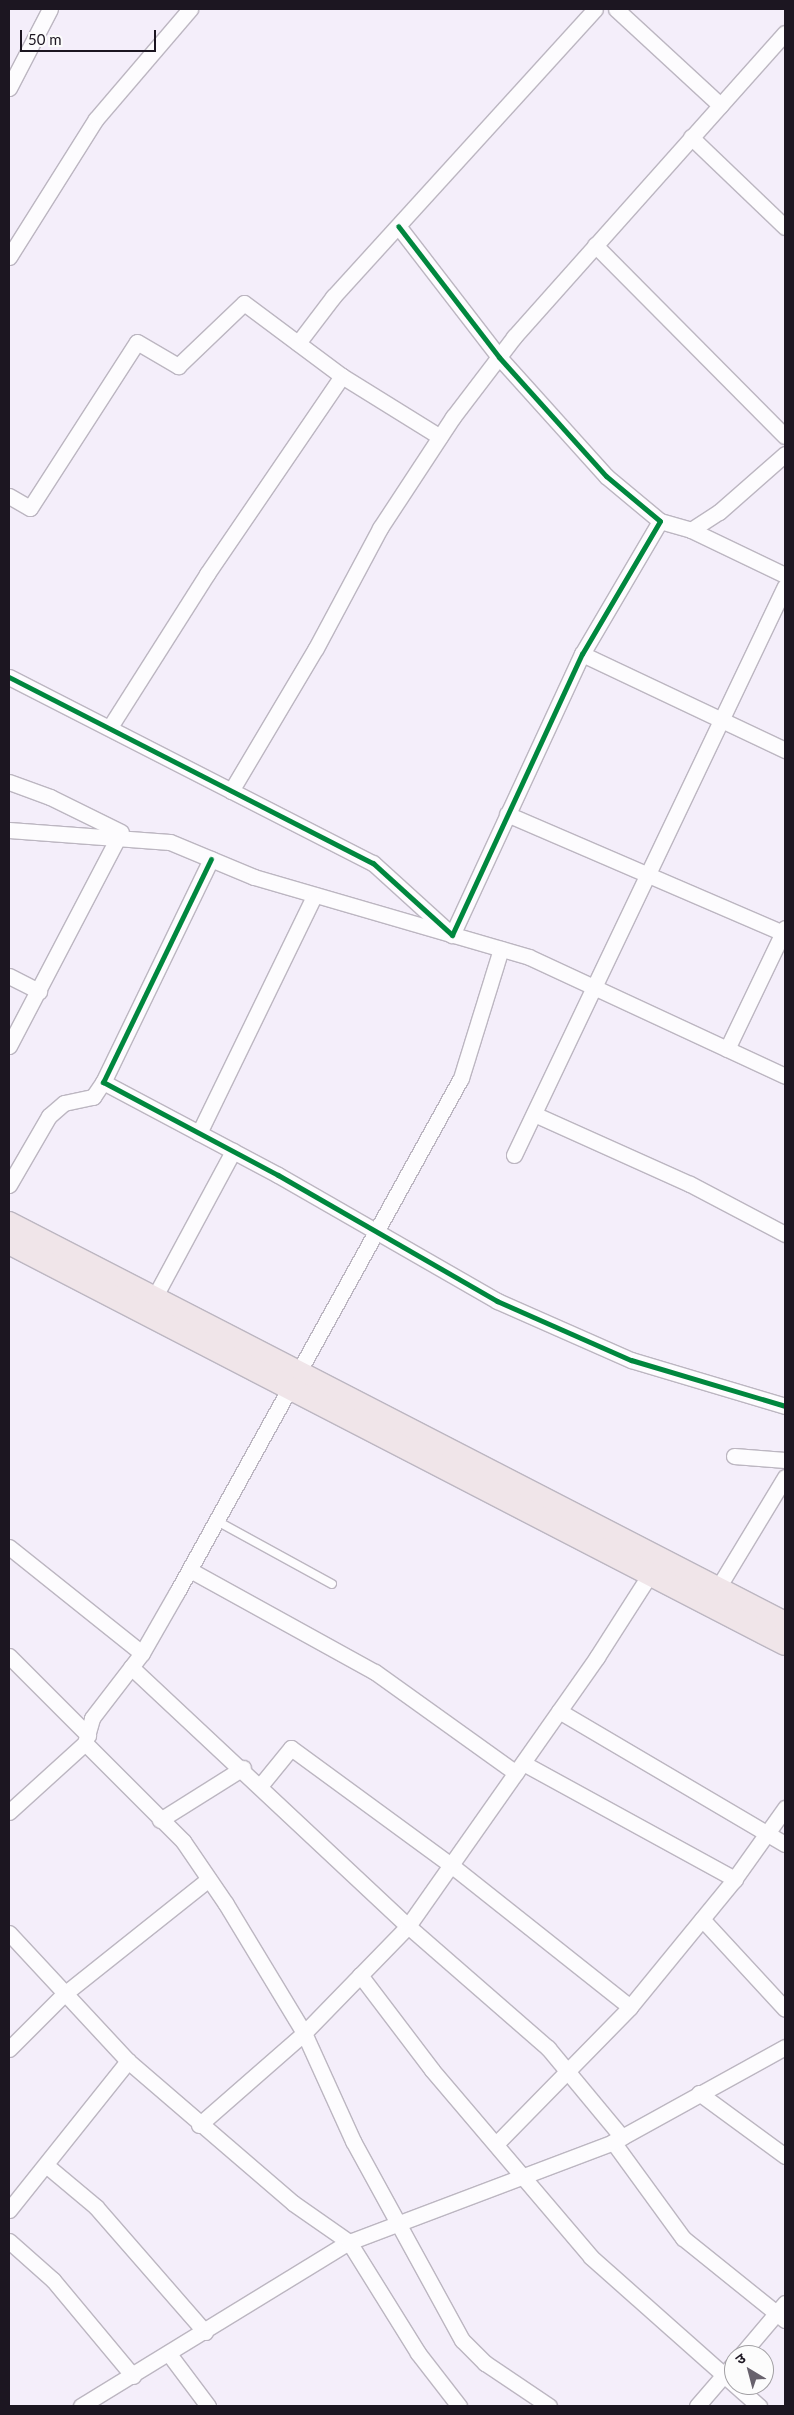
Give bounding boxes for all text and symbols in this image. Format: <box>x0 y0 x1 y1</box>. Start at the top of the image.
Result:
scale bar <box>22 20 159 52</box>
text: 50 m <box>28 30 62 48</box>
north arrow <box>724 2345 774 2395</box>
text: उ <box>732 2349 749 2368</box>

